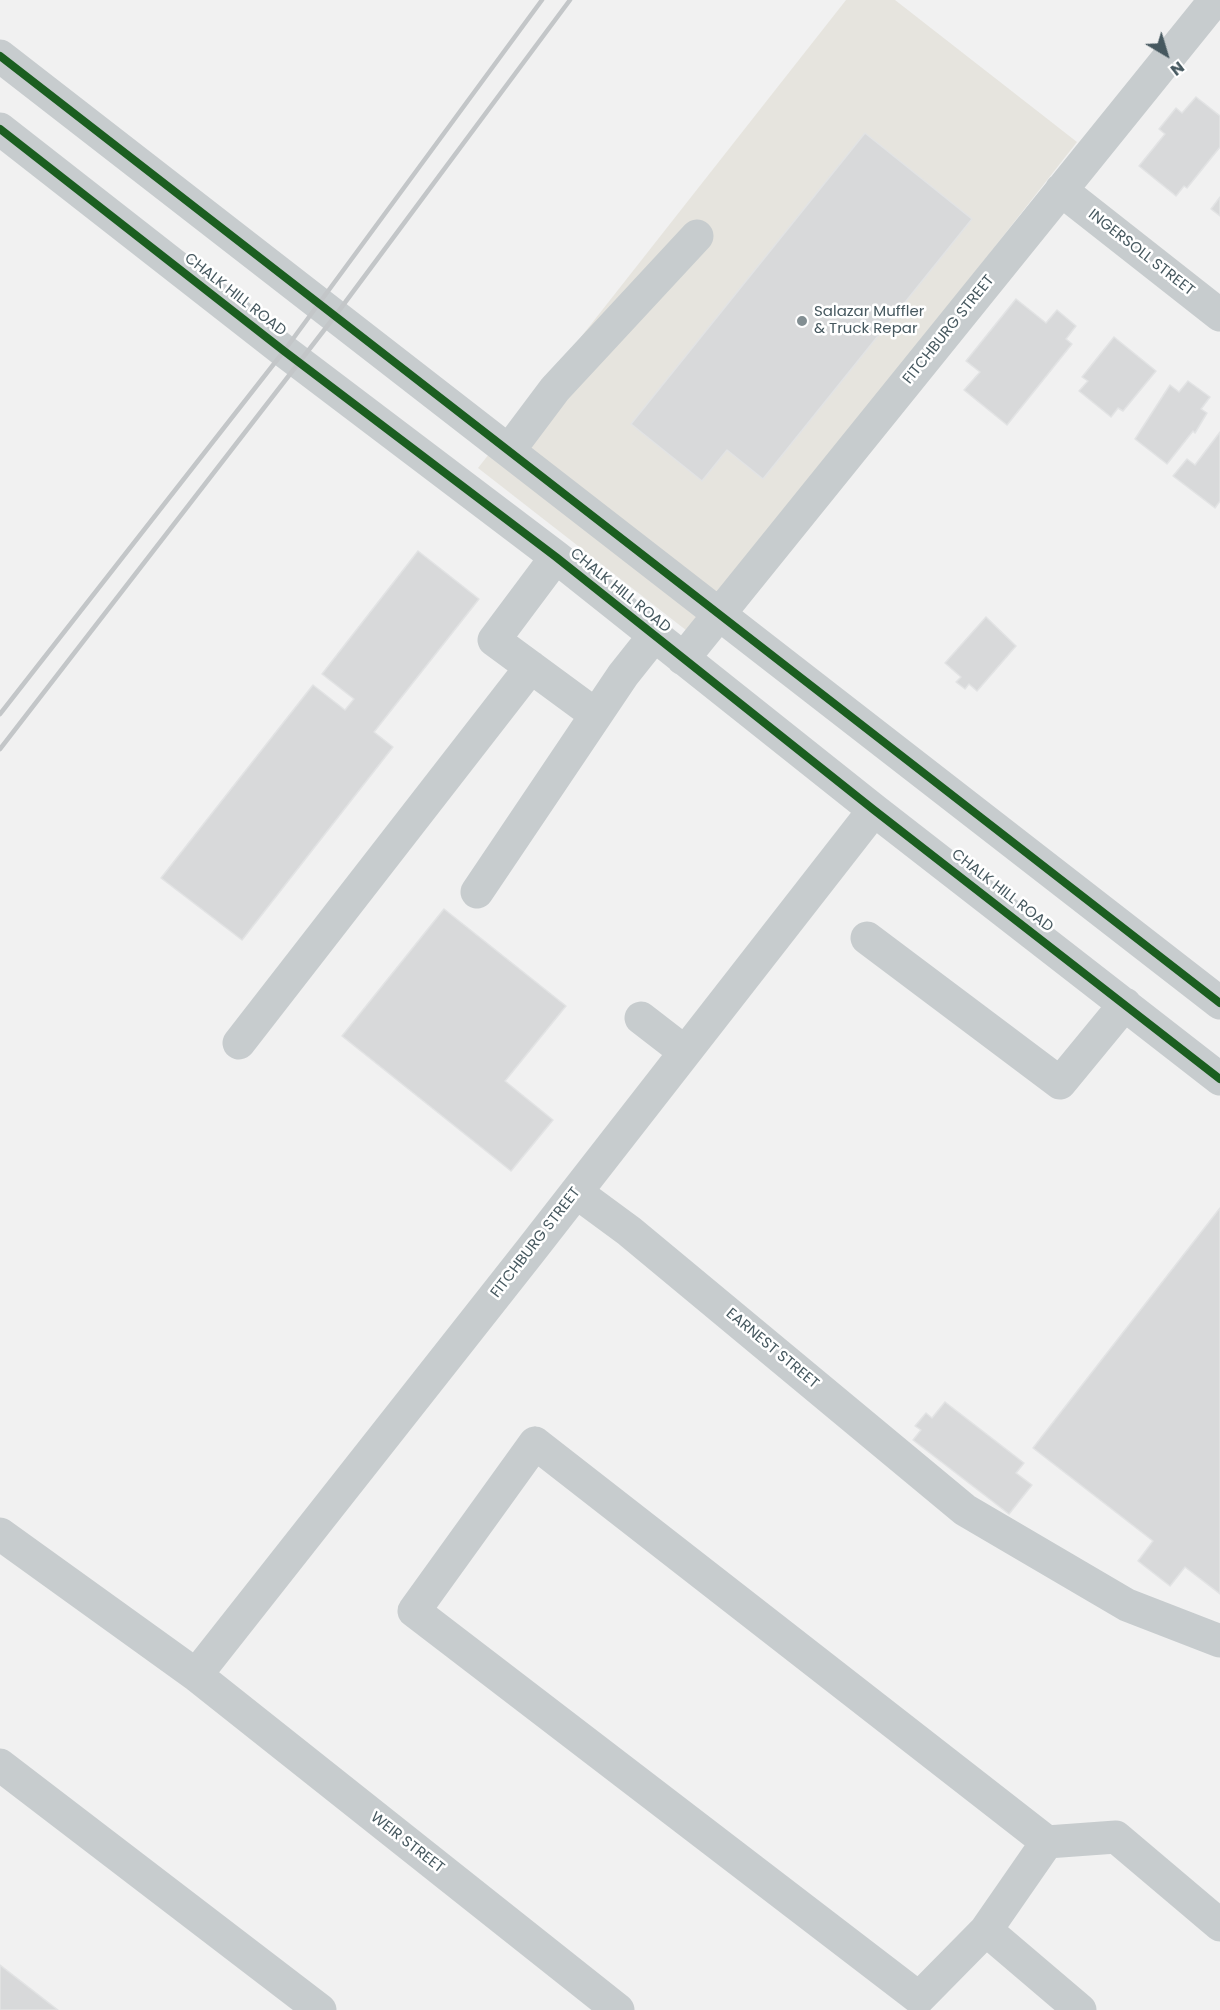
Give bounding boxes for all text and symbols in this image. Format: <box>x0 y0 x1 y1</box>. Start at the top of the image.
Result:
north arrow <box>1136 24 1196 84</box>
text: N <box>1166 56 1189 81</box>
street label: INGERSOLL STREET <box>1084 206 1198 300</box>
street label: CHALK HILL ROAD <box>181 250 289 340</box>
street label: FITCHBURG STREET <box>900 272 998 388</box>
place label: Salazar Muffler & Truck Repar <box>814 303 924 338</box>
marker: Salazar Muffler & Truck Repar <box>795 314 809 328</box>
street label: CHALK HILL ROAD <box>566 545 674 637</box>
street label: CHALK HILL ROAD <box>948 846 1056 936</box>
street label: FITCHBURG STREET <box>487 1184 585 1302</box>
street label: EARNEST STREET <box>722 1305 822 1393</box>
street label: WEIR STREET <box>367 1809 447 1877</box>

